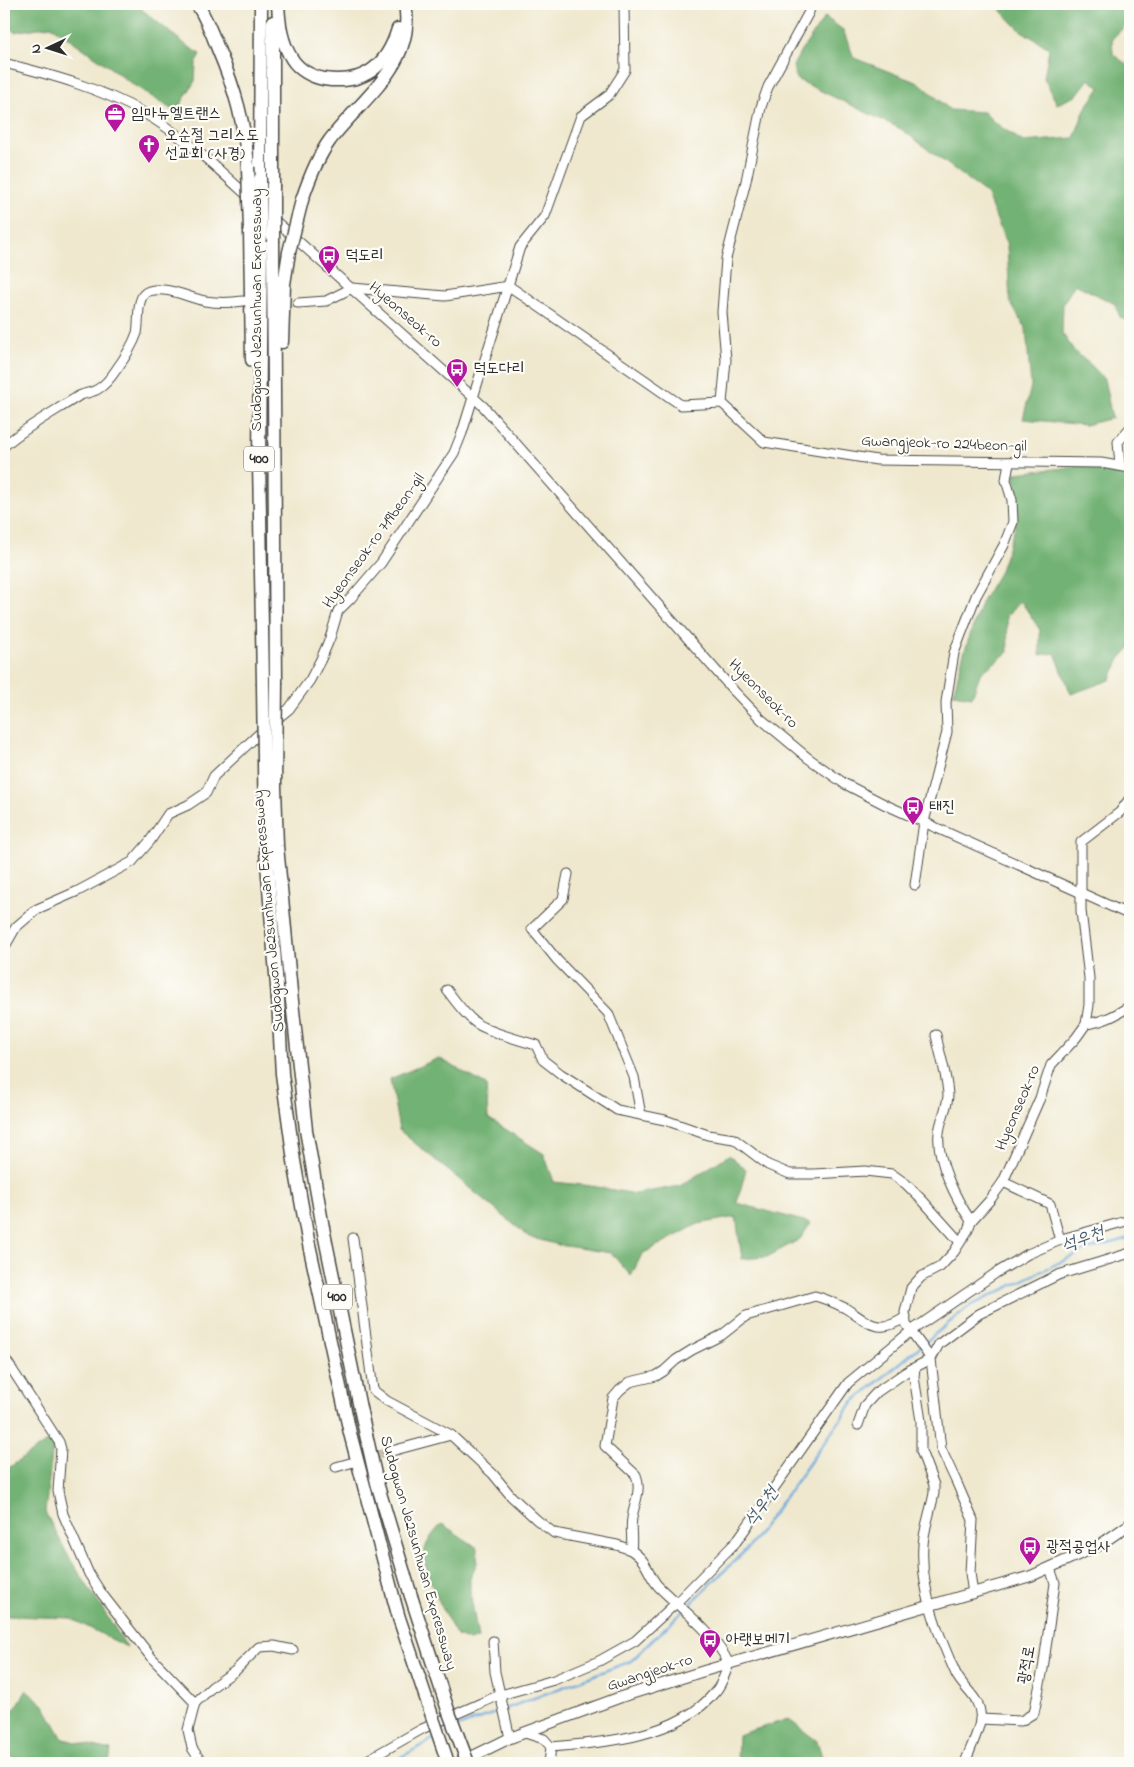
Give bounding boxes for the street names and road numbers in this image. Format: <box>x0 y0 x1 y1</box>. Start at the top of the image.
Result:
street label: Sudogwon Je2sunhwan Expressway <box>245 188 269 432</box>
street label: Hyeonseok-ro <box>363 276 447 354</box>
street label: Gwangjeok-ro 224beon-gil <box>861 429 1028 459</box>
road number: 400 <box>244 446 274 472</box>
street label: Hyeonseok-ro 719beon-gil <box>317 468 432 614</box>
street label: Hyeonseok-ro <box>722 653 804 735</box>
street label: Sudogwon Je2sunhwan Expressway <box>246 789 292 1033</box>
street label: Hyeonseok-ro <box>989 1061 1047 1155</box>
road number: 400 <box>322 1284 352 1310</box>
street label: Sudogwon Je2sunhwan Expressway <box>373 1433 463 1673</box>
street label: 광적로 <box>1012 1644 1042 1686</box>
street label: Gwangjeok-ro <box>604 1648 696 1698</box>

